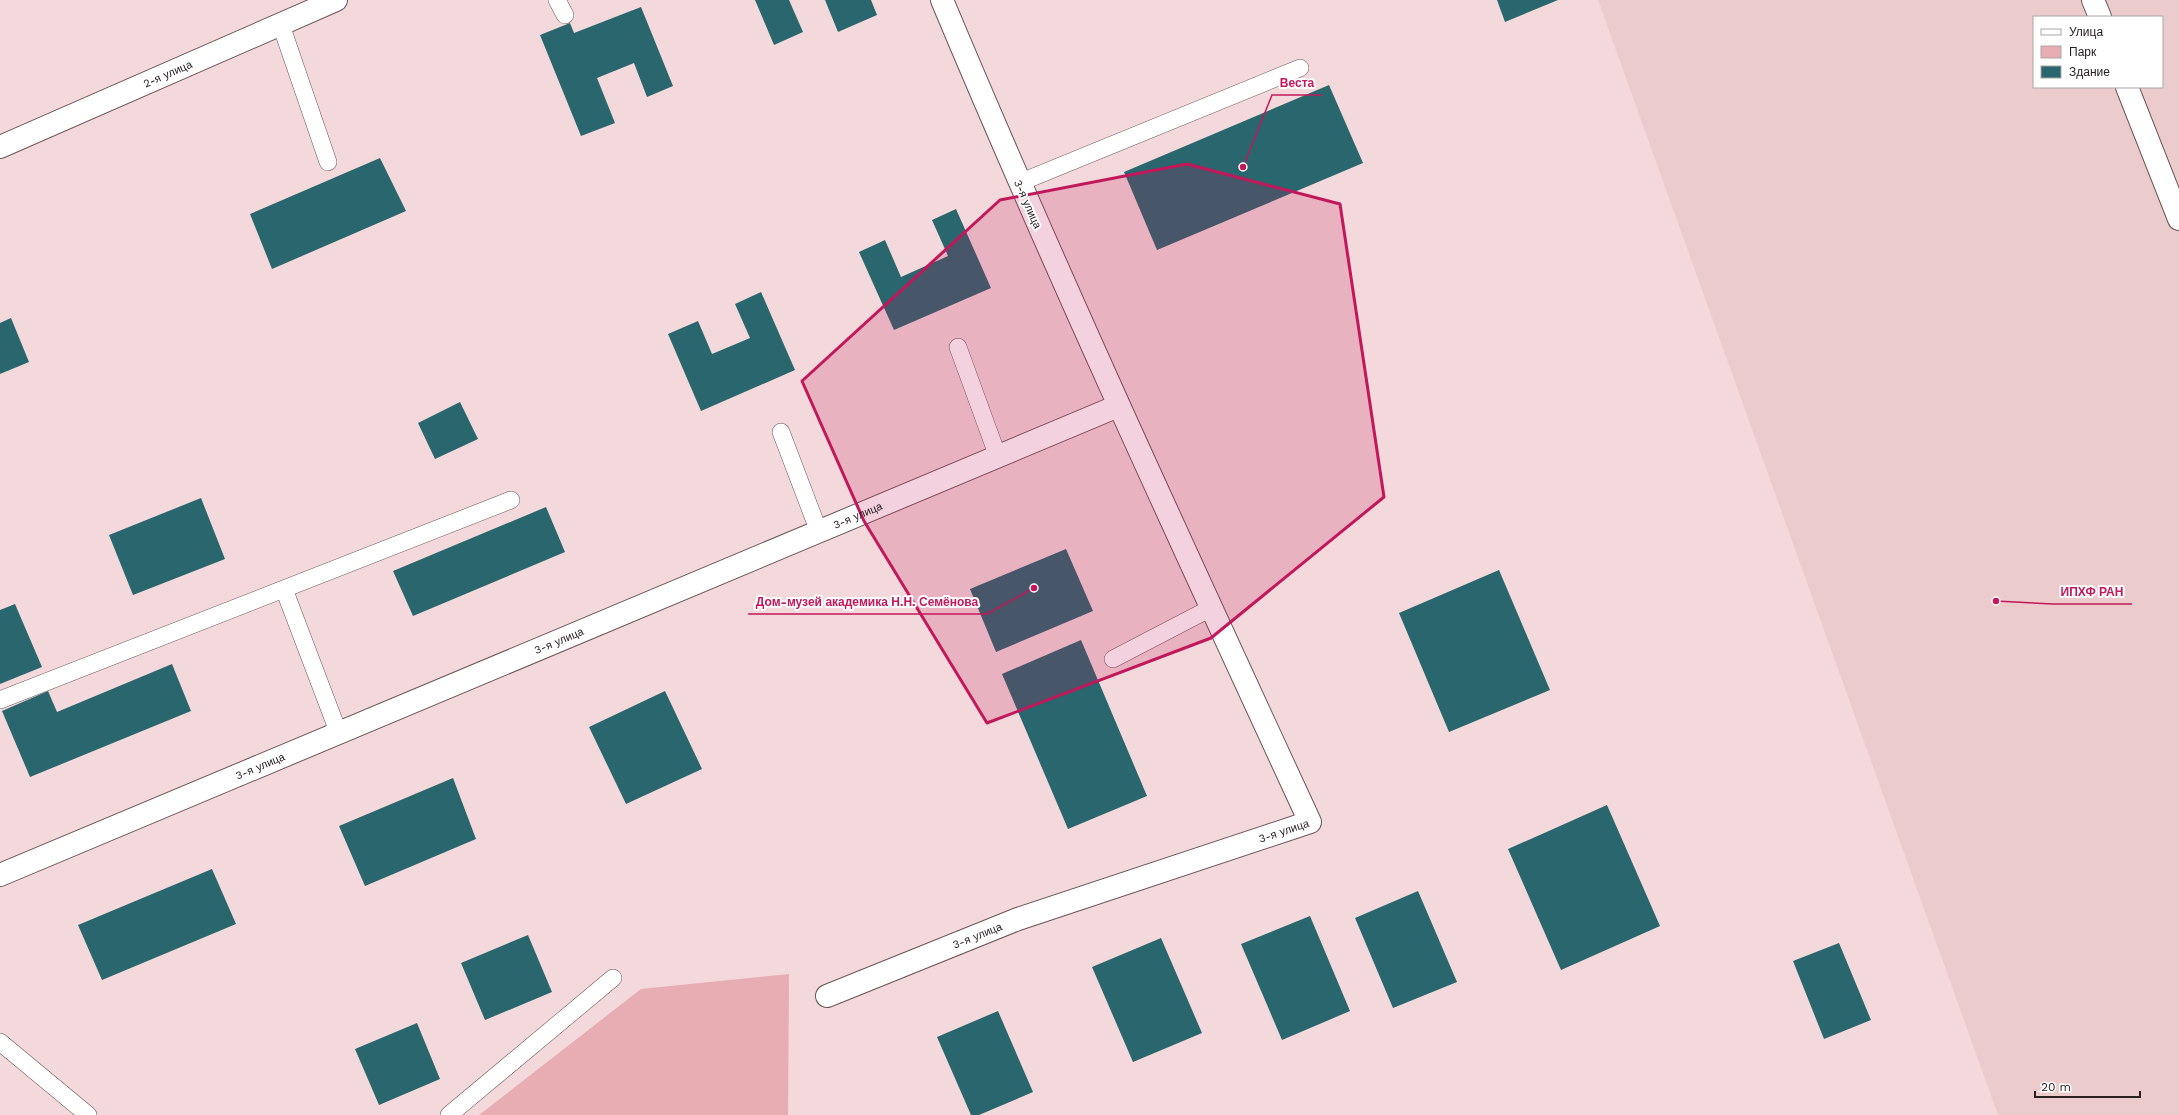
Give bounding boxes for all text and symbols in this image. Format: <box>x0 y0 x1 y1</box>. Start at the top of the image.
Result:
legend <box>2033 16 2163 88</box>
text: Улица <box>2069 25 2103 39</box>
text: Парк <box>2069 45 2097 59</box>
street label: 2-я улица <box>142 57 195 90</box>
text: Здание <box>2069 65 2110 79</box>
callout: Веста <box>1272 71 1322 95</box>
text: Веста <box>1280 76 1315 90</box>
street label: 3-я улица <box>1011 178 1044 231</box>
street label: 3-я улица <box>831 499 885 532</box>
callout: ИПХФ РАН <box>2053 580 2132 604</box>
text: ИПХФ РАН <box>2061 585 2123 599</box>
callout: Дом-музей академика Н.Н. Семёнова <box>748 590 987 614</box>
text: Дом-музей академика Н.Н. Семёнова <box>756 595 979 609</box>
street label: 3-я улица <box>532 625 586 657</box>
street label: 3-я улица <box>234 750 288 782</box>
street label: 3-я улица <box>1257 817 1312 846</box>
street label: 3-я улица <box>951 920 1005 952</box>
scale bar <box>2035 1073 2140 1099</box>
text: 20 m <box>2041 1080 2071 1094</box>

